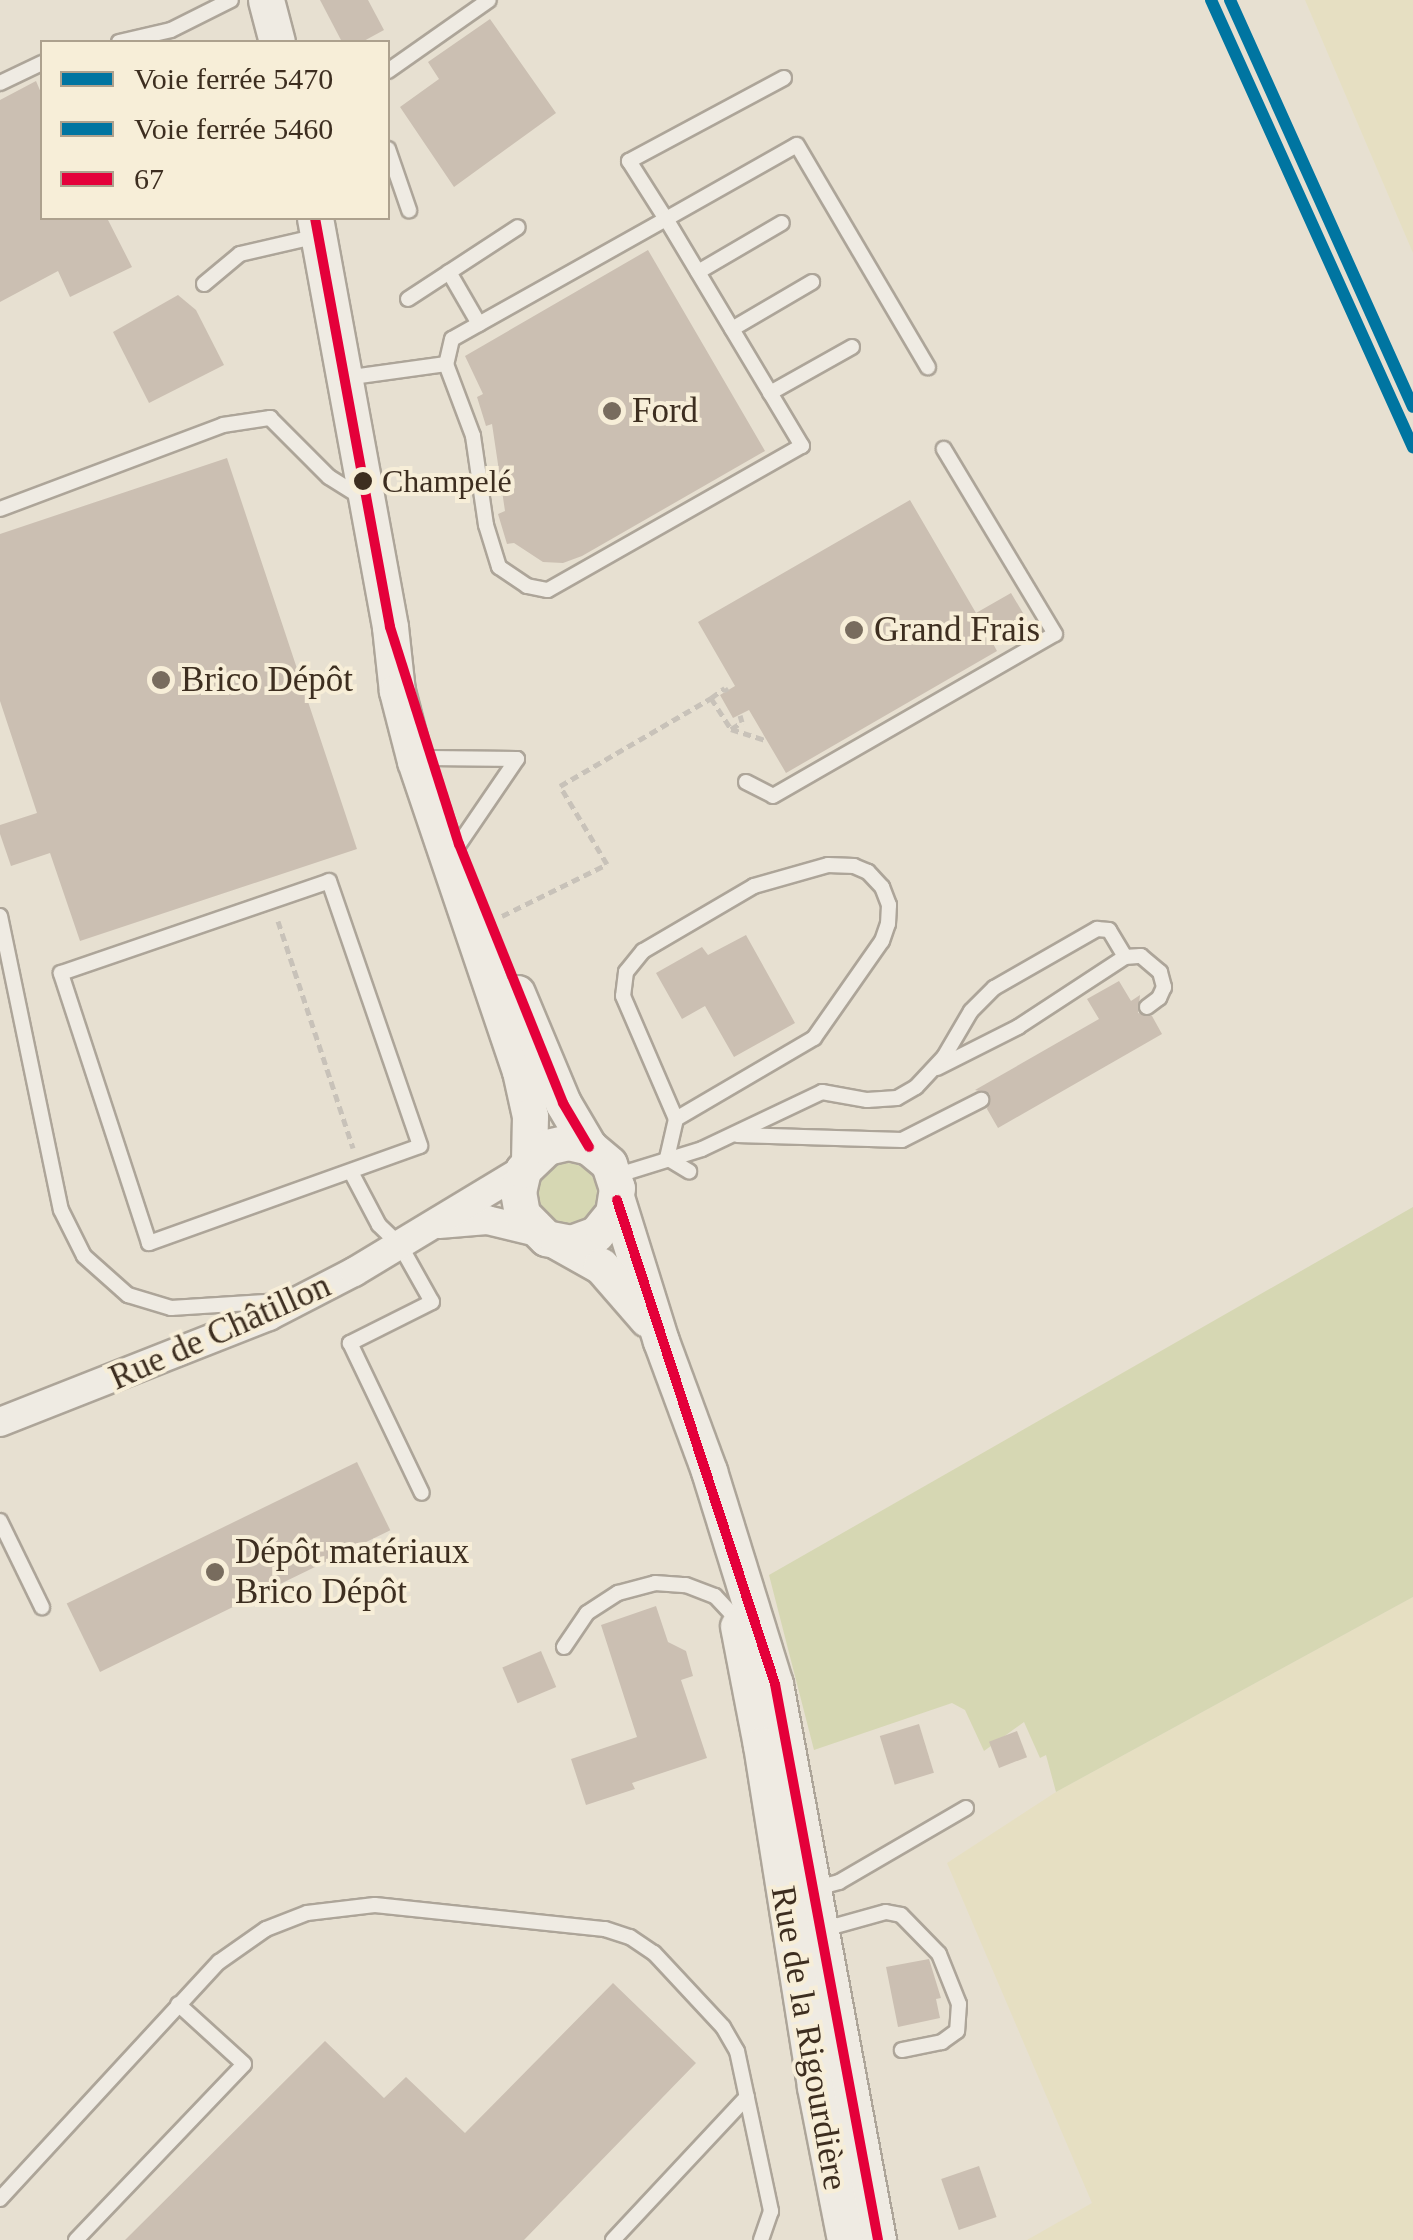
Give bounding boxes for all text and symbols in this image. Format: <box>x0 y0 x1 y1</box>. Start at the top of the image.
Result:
legend <box>40 40 390 220</box>
text: Voie ferrée 5470 <box>134 62 333 95</box>
text: Voie ferrée 5460 <box>134 112 333 145</box>
text: 67 <box>134 162 164 195</box>
place label: Ford <box>632 390 698 432</box>
marker: Ford <box>601 400 623 422</box>
place label: Champelé <box>382 462 512 500</box>
marker: Champelé <box>353 471 373 491</box>
place label: Grand Frais <box>874 609 1040 651</box>
marker: Grand Frais <box>843 619 865 641</box>
place label: Brico Dépôt <box>181 659 353 701</box>
marker: Brico Dépôt <box>150 669 172 691</box>
street label: Rue de Châtillon <box>103 1265 337 1399</box>
place label: Dépôt matériaux Brico Dépôt <box>235 1531 469 1613</box>
marker: Dépôt matériaux Brico Dépôt <box>204 1561 226 1583</box>
street label: Rue de la Rigourdière <box>762 1883 856 2193</box>

